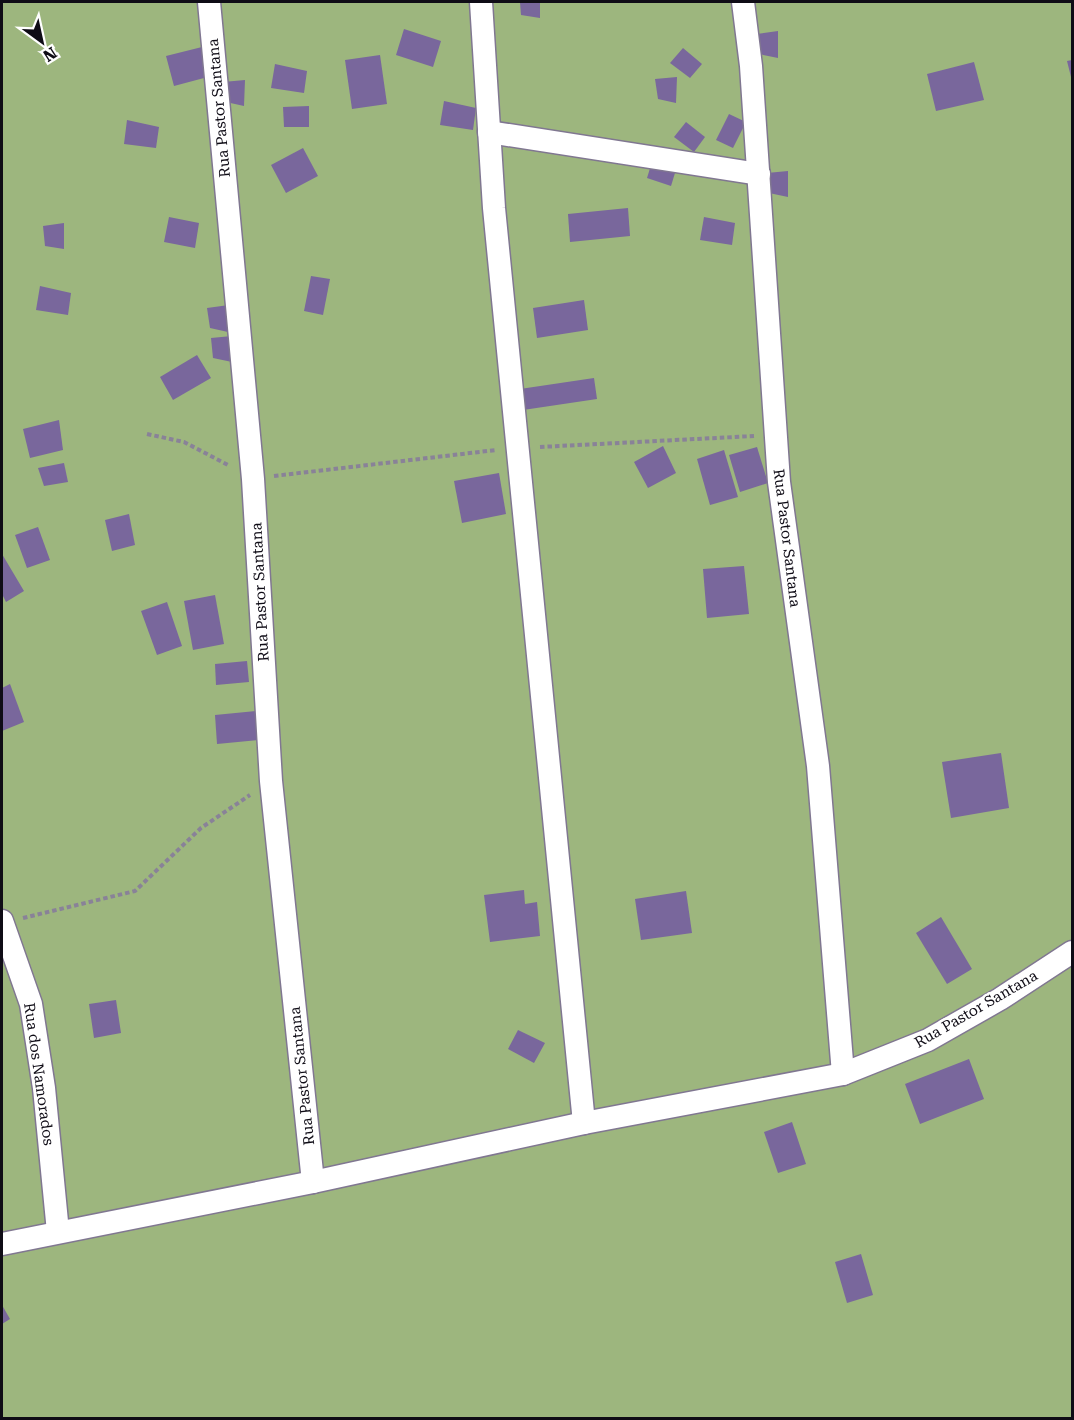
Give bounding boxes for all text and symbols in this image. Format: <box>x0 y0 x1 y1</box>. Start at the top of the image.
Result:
north arrow <box>12 12 72 72</box>
street label: Rua Pastor Santana <box>204 38 234 178</box>
text: N <box>40 43 60 65</box>
street label: Rua Pastor Santana <box>770 468 804 608</box>
street label: Rua Pastor Santana <box>247 522 273 662</box>
street label: Rua Pastor Santana <box>911 966 1041 1052</box>
street label: Rua dos Namorados <box>20 1001 58 1147</box>
street label: Rua Pastor Santana <box>286 1006 318 1146</box>

